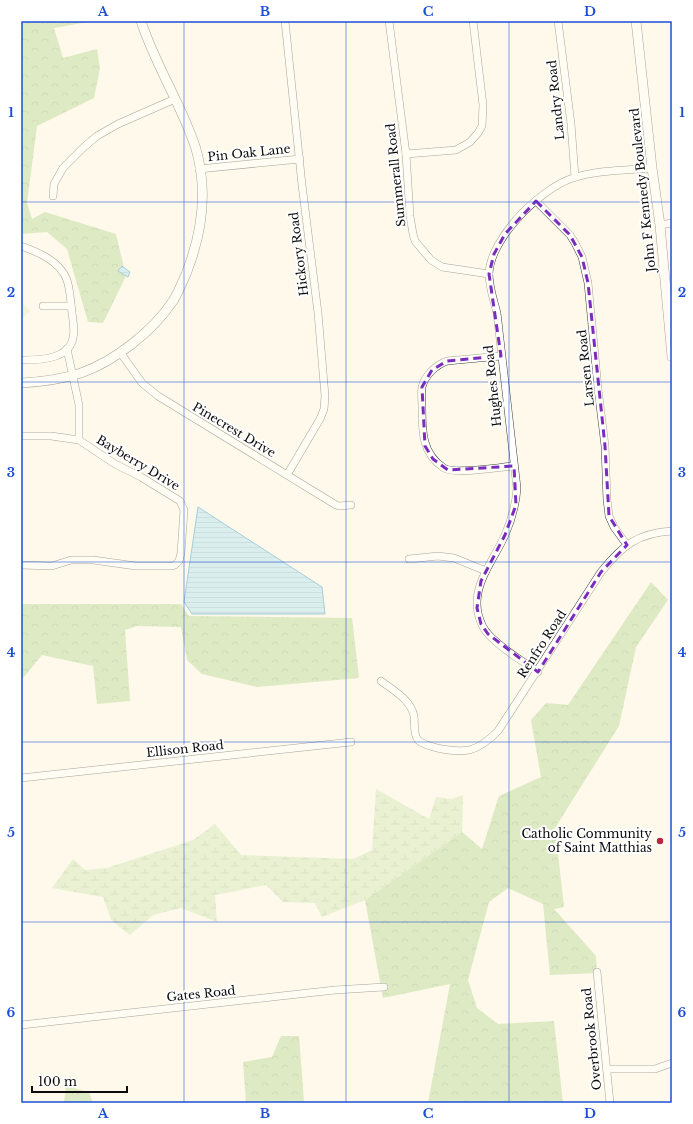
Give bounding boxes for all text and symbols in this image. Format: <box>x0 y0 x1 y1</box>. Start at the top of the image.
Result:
text: A <box>97 3 109 20</box>
text: B <box>260 3 270 20</box>
text: C <box>423 3 434 20</box>
text: D <box>584 3 596 20</box>
street label: Landry Road <box>544 59 567 141</box>
text: 1 <box>8 104 14 121</box>
text: 1 <box>679 104 685 121</box>
street label: John F Kennedy Boulevard <box>626 107 659 275</box>
street label: Summerall Road <box>383 123 408 228</box>
street label: Pin Oak Lane <box>207 141 291 164</box>
street label: Hickory Road <box>286 211 311 297</box>
text: 2 <box>7 284 15 301</box>
text: 2 <box>678 284 686 301</box>
street label: Larsen Road <box>574 329 597 407</box>
street label: Hughes Road <box>481 344 504 428</box>
street label: Pinecrest Drive <box>190 399 279 460</box>
street label: Bayberry Drive <box>94 432 183 493</box>
text: 3 <box>7 464 15 481</box>
text: 3 <box>678 464 686 481</box>
street label: Renfro Road <box>514 607 569 681</box>
text: 4 <box>7 644 16 661</box>
text: 4 <box>678 644 687 661</box>
street label: Ellison Road <box>146 737 224 760</box>
text: 5 <box>7 824 15 841</box>
text: 5 <box>678 824 686 841</box>
place label: Catholic Community of Saint Matthias <box>521 826 652 855</box>
marker: Catholic Community of Saint Matthias <box>655 836 665 846</box>
street label: Gates Road <box>166 982 236 1005</box>
street label: Overbrook Road <box>579 987 604 1091</box>
text: 6 <box>7 1004 16 1021</box>
text: 6 <box>678 1004 687 1021</box>
scale bar <box>32 1068 127 1094</box>
text: 100 m <box>38 1074 77 1089</box>
text: A <box>97 1105 109 1122</box>
text: B <box>260 1105 270 1122</box>
text: C <box>423 1105 434 1122</box>
text: D <box>584 1105 596 1122</box>

